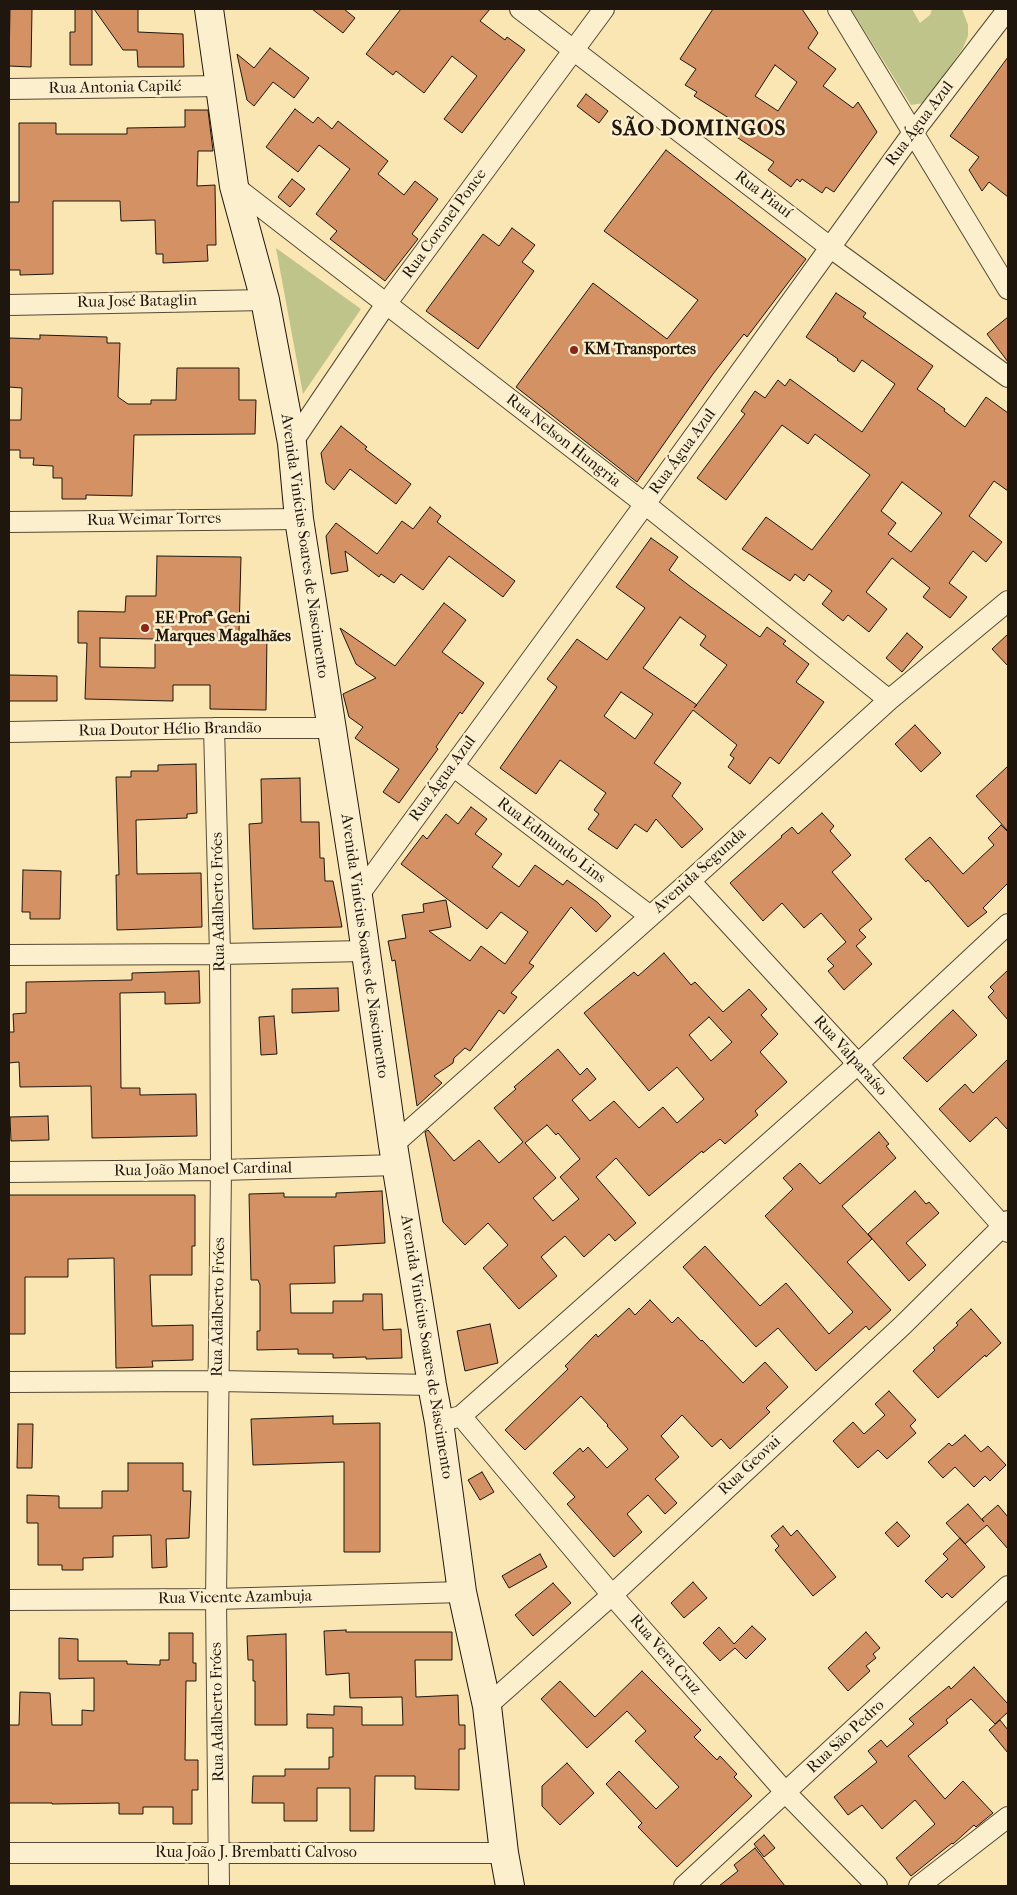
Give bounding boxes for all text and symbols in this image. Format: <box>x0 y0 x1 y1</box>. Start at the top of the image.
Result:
street label: Rua Antonia Capilé <box>48 77 182 99</box>
street label: Rua Água Azul <box>882 78 958 170</box>
district label: SÃO DOMINGOS <box>610 117 788 143</box>
street label: Rua Coronel Ponce <box>399 165 491 283</box>
street label: Rua Piauí <box>731 167 795 223</box>
street label: Rua José Bataglin <box>77 291 197 313</box>
place label: KM Transportes <box>584 340 696 360</box>
marker: KM Transportes <box>568 344 580 356</box>
street label: Rua Nelson Hungria <box>502 390 624 492</box>
street label: Rua Água Azul <box>645 405 721 499</box>
street label: Avenida Vinícius Soares de Nascimento <box>276 412 332 680</box>
street label: Rua Weimar Torres <box>87 509 221 531</box>
place label: EE Profª Geni Marques Magalhães <box>155 609 291 647</box>
marker: EE Profª Geni Marques Magalhães <box>139 622 151 634</box>
street label: Rua Doutor Hélio Brandão <box>78 719 262 741</box>
street label: Rua Água Azul <box>405 732 481 826</box>
street label: Rua Edmundo Lins <box>493 794 609 888</box>
street label: Avenida Vinícius Soares de Nascimento <box>336 812 392 1080</box>
street label: Avenida Segunda <box>650 824 750 918</box>
street label: Rua Adalberto Fróes <box>208 832 230 972</box>
street label: Rua Valparaíso <box>809 1012 891 1100</box>
street label: Rua João Manoel Cardinal <box>114 1159 292 1181</box>
street label: Avenida Vinícius Soares de Nascimento <box>396 1214 456 1480</box>
street label: Rua Adalberto Fróes <box>208 1237 230 1377</box>
street label: Rua Geovai <box>715 1432 785 1500</box>
street label: Rua Vicente Azambuja <box>158 1587 312 1609</box>
street label: Rua Vera Cruz <box>625 1611 705 1699</box>
street label: Rua Adalberto Fróes <box>207 1642 229 1782</box>
street label: Rua São Pedro <box>803 1696 889 1778</box>
street label: Rua João J. Brembatti Calvoso <box>155 1843 357 1863</box>

